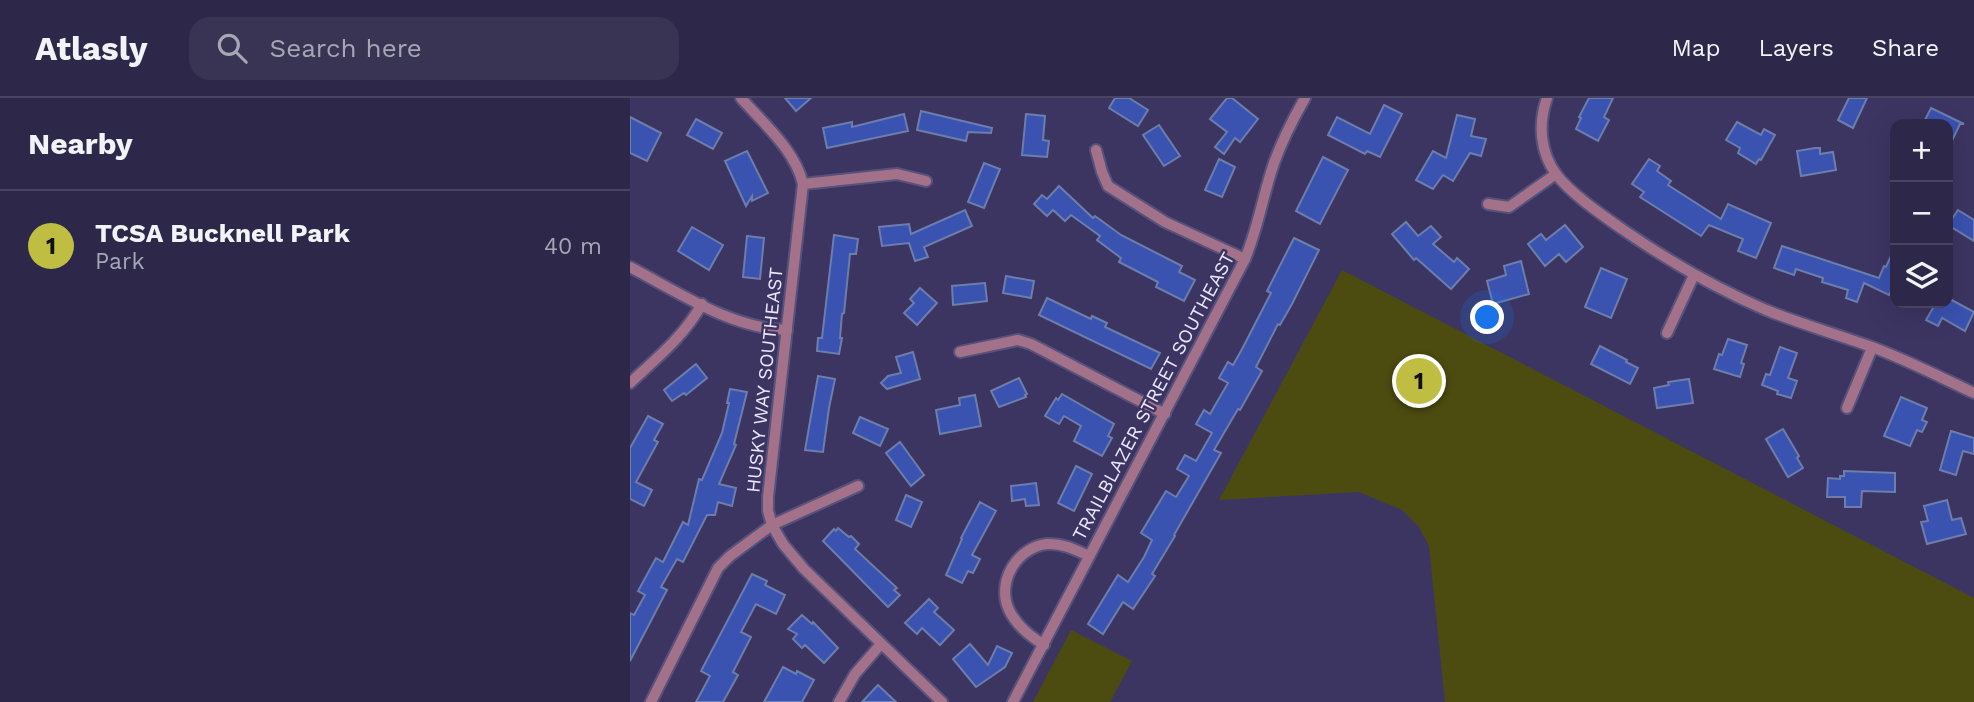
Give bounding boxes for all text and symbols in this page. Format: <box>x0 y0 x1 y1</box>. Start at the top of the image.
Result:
search box <box>189 17 679 80</box>
text: Atlasly <box>35 29 147 68</box>
icon: search <box>213 29 251 67</box>
text: Search here <box>269 33 422 63</box>
text: Map <box>1672 34 1720 62</box>
text: Layers <box>1758 34 1834 62</box>
text: Share <box>1872 34 1939 62</box>
map controls <box>1890 119 1953 308</box>
button: + <box>1890 119 1953 182</box>
text: Nearby <box>28 126 133 161</box>
button: − <box>1890 182 1953 245</box>
text: TCSA Bucknell Park <box>95 218 350 248</box>
text: 1 <box>46 233 56 260</box>
text: 40 m <box>544 233 602 260</box>
button: layers <box>1890 245 1953 308</box>
text: Park <box>95 248 144 275</box>
street label: TRAILBLAZER STREET SOUTHEAST <box>1067 248 1240 544</box>
street label: HUSKY WAY SOUTHEAST <box>741 266 788 494</box>
your location <box>1470 300 1504 334</box>
pin: 1 <box>1396 355 1442 407</box>

